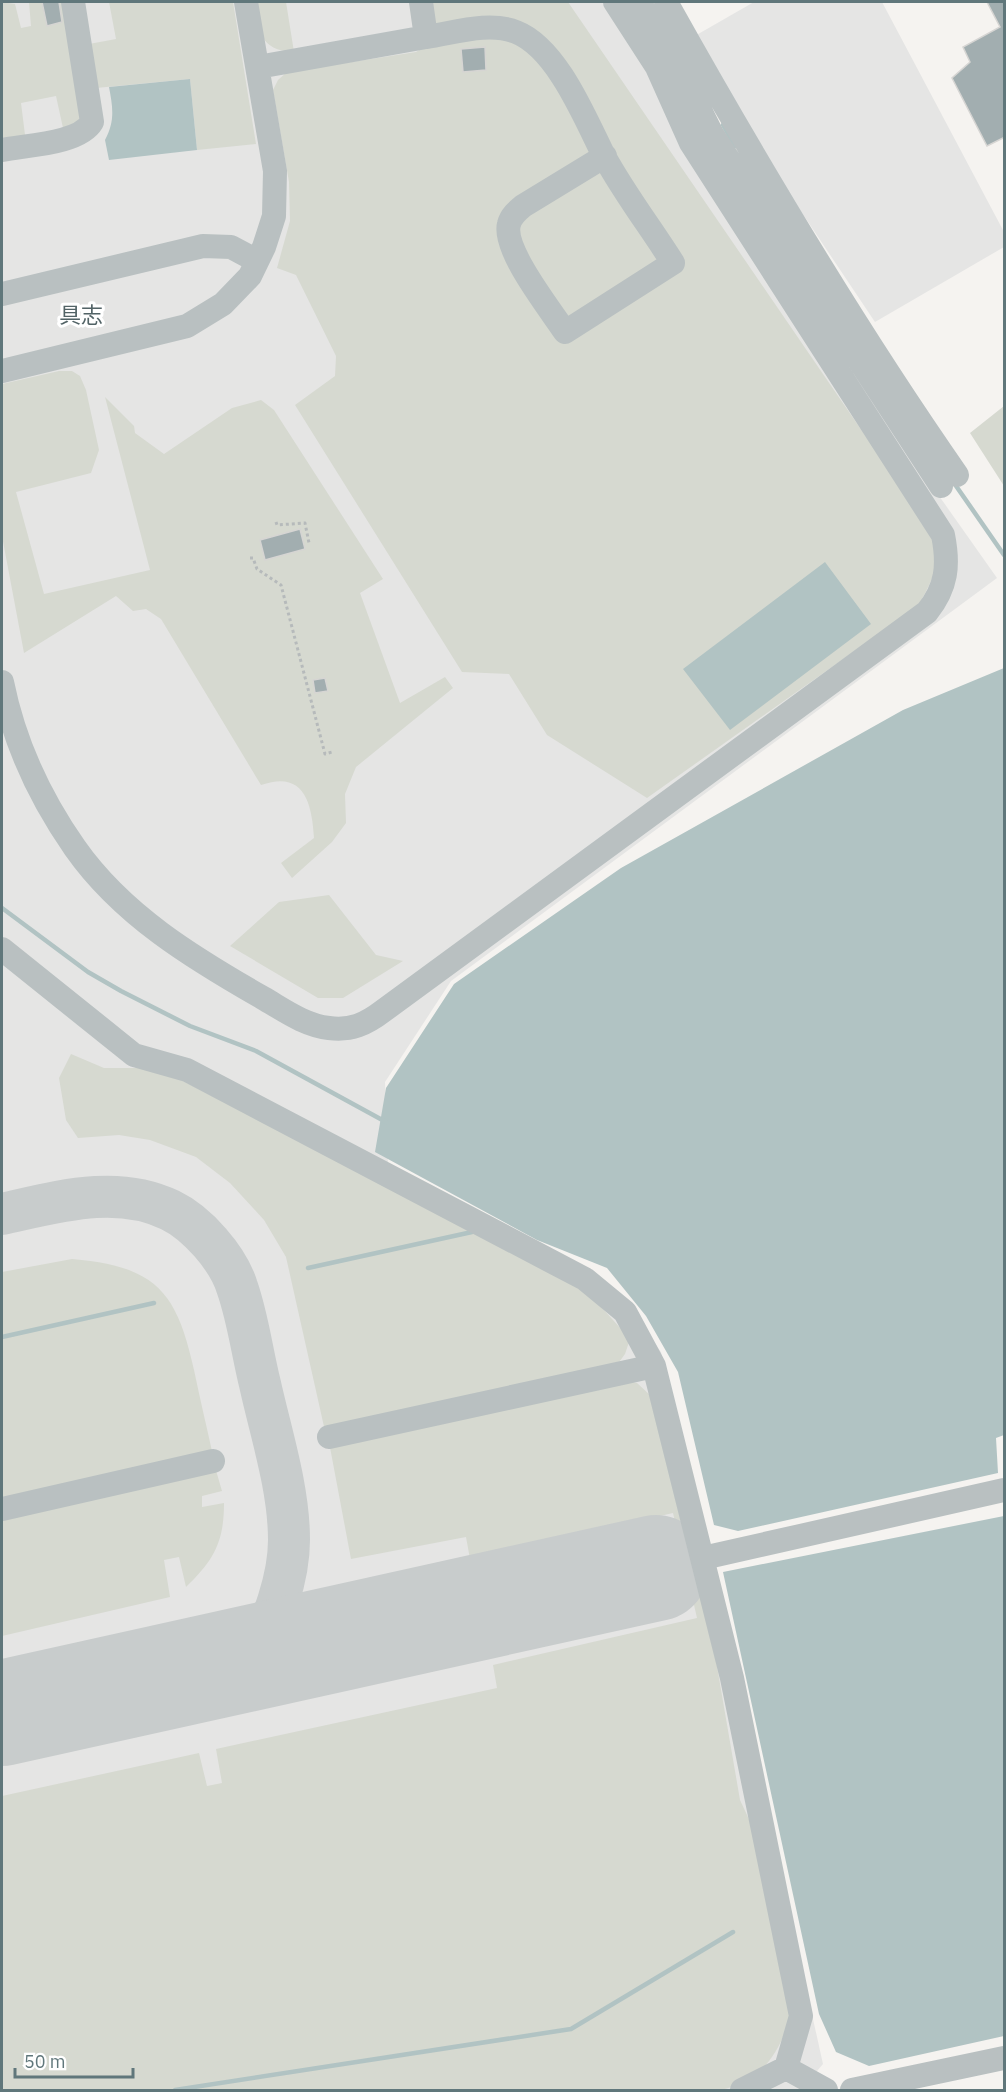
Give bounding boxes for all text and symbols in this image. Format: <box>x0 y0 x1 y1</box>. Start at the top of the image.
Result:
district label: 具志 <box>59 300 103 329</box>
scale bar <box>15 2041 134 2079</box>
text: 50 m <box>24 2050 66 2073</box>

